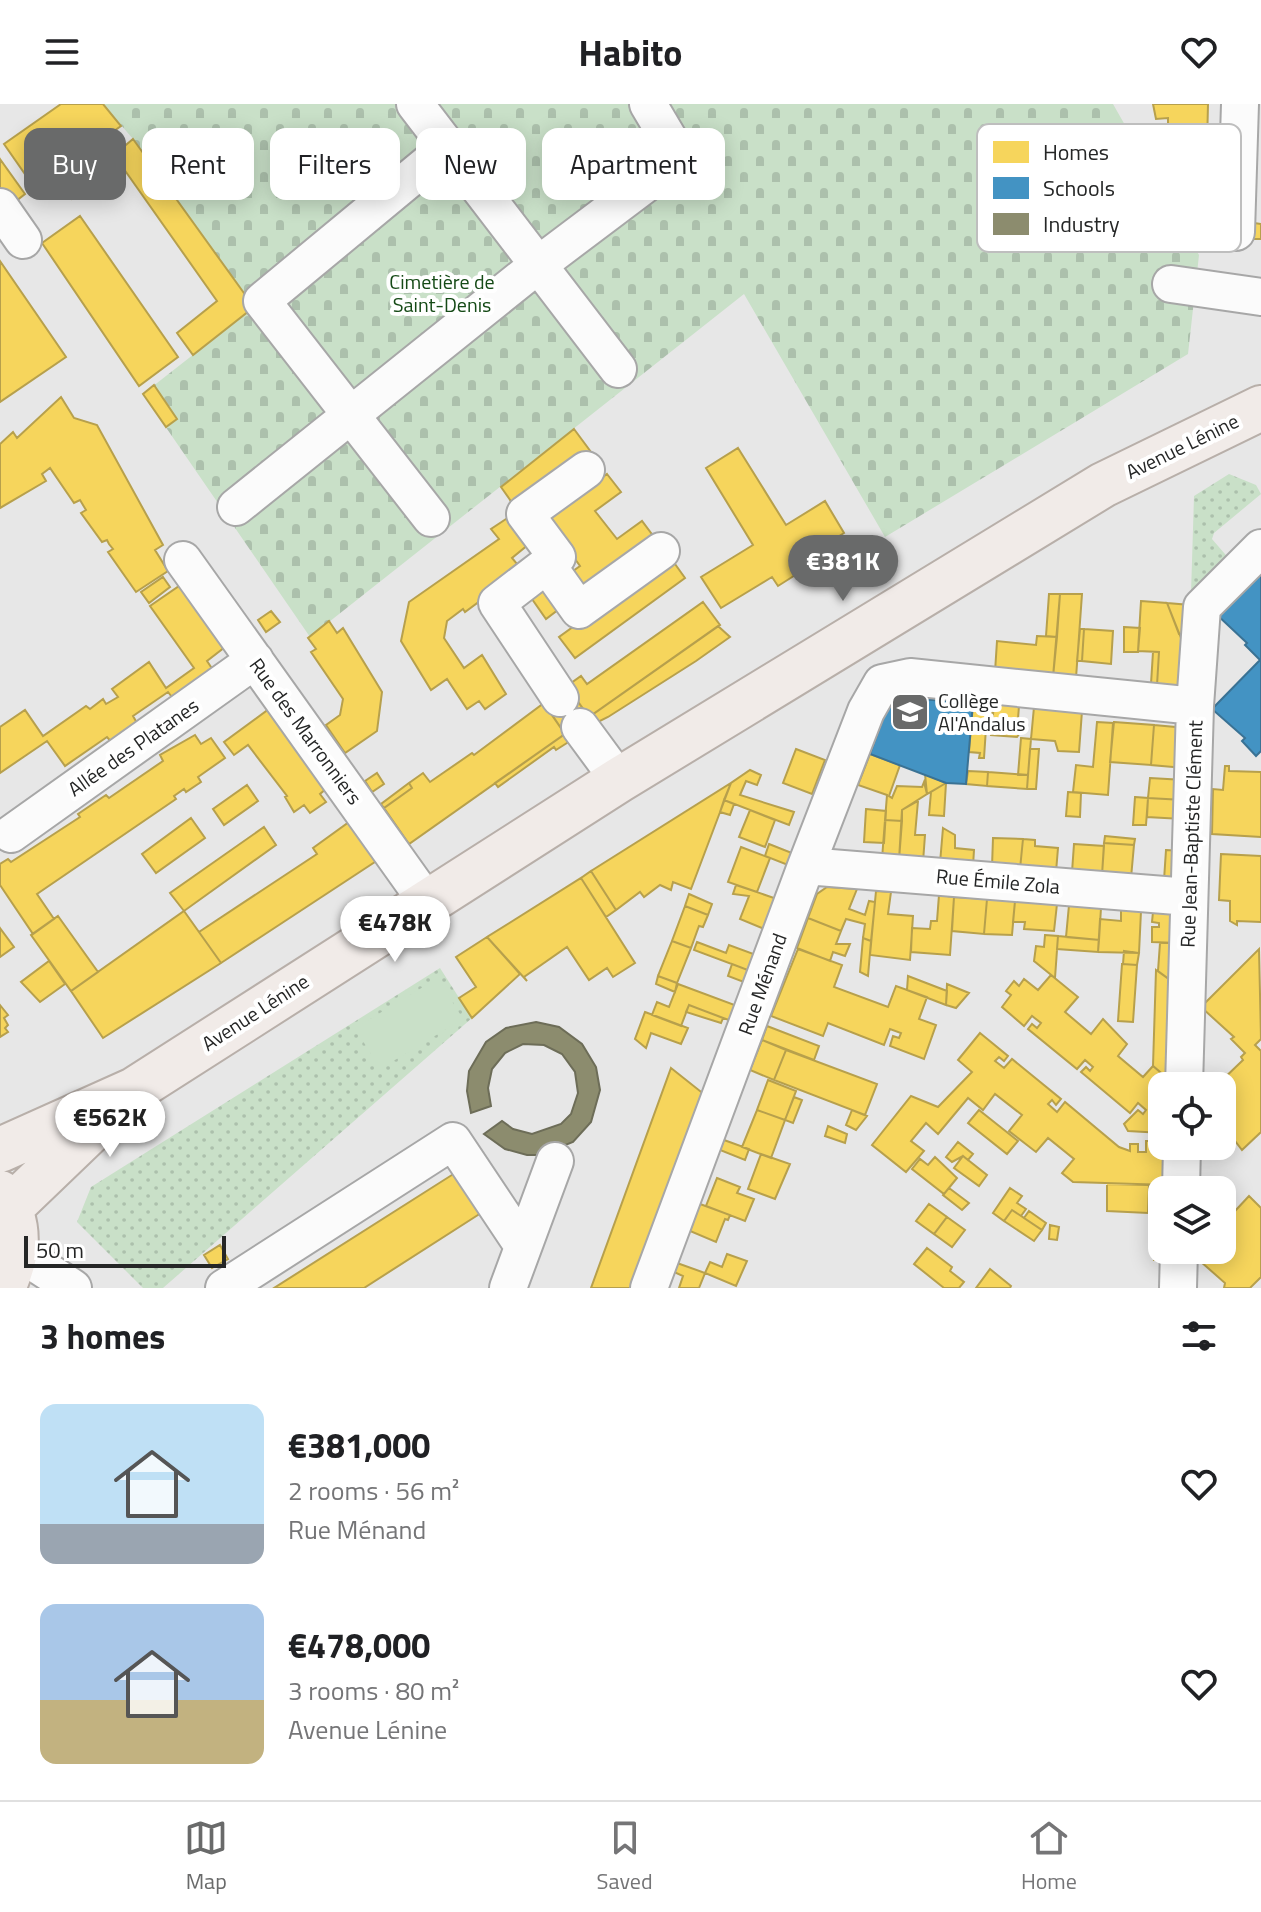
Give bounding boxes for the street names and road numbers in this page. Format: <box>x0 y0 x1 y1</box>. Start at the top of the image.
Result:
street label: Avenue Lénine <box>1120 405 1244 487</box>
street label: Rue des Marronniers <box>242 651 370 811</box>
street label: Allée des Platanes <box>61 690 205 804</box>
street label: Rue Jean-Baptiste Clément <box>1172 720 1210 948</box>
street label: Rue Émile Zola <box>935 860 1061 902</box>
street label: Rue Ménand <box>729 929 795 1039</box>
street label: Avenue Lénine <box>195 966 315 1058</box>

